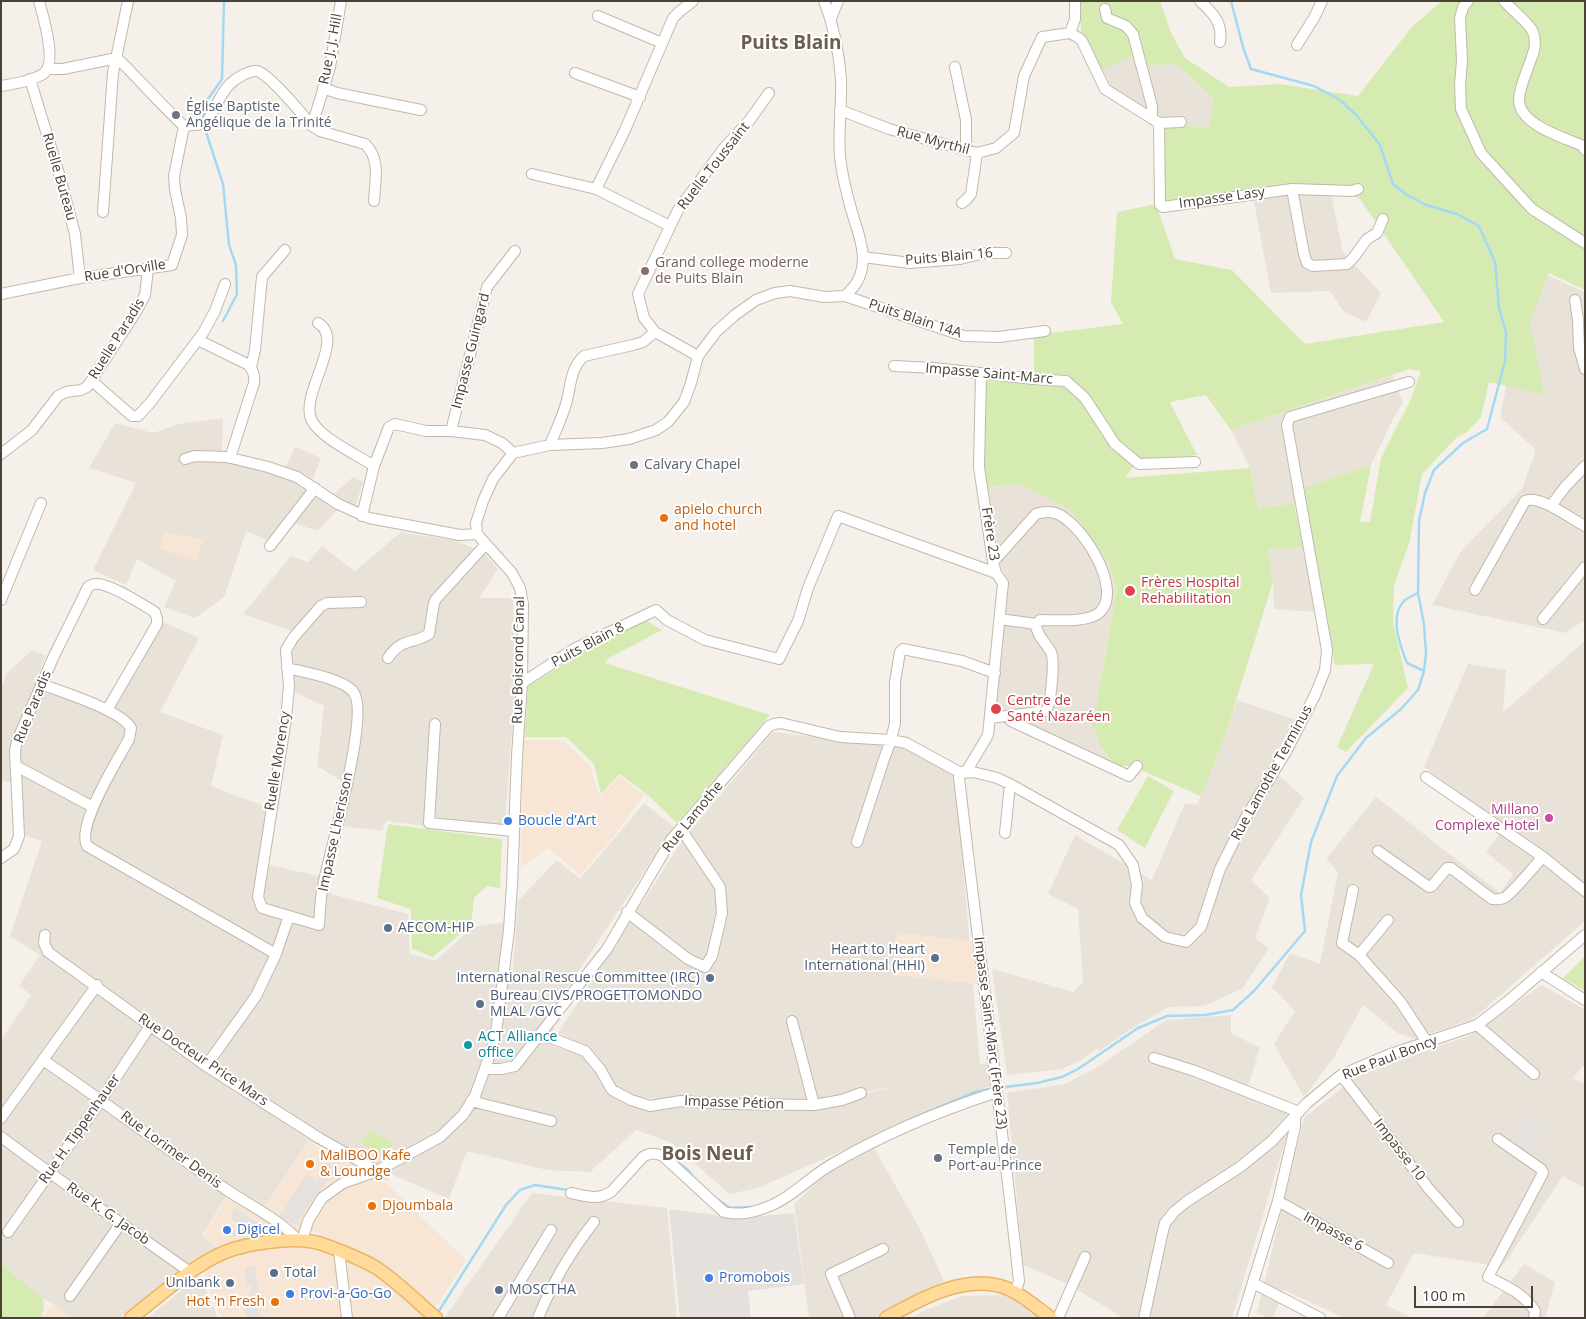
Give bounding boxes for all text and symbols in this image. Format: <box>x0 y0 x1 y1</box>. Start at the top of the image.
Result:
street label: Rue J. J. Hill <box>316 12 346 86</box>
district label: Puits Blain <box>740 33 842 55</box>
place label: Église Baptiste Angélique de la Trinité <box>186 99 332 132</box>
marker: Église Baptiste Angélique de la Trinité <box>170 109 182 121</box>
street label: Ruelle Toussaint <box>675 119 753 213</box>
street label: Rue Myrthil <box>895 123 971 159</box>
street label: Ruelle Buteau <box>38 131 80 223</box>
street label: Impasse Lasy <box>1178 184 1266 212</box>
street label: Puits Blain 16 <box>904 245 994 269</box>
place label: Grand college moderne de Puits Blain <box>655 255 809 288</box>
street label: Rue d'Orville <box>83 256 167 286</box>
marker: Grand college moderne de Puits Blain <box>639 265 651 277</box>
street label: Impasse Guingard <box>449 291 493 411</box>
street label: Ruelle Paradis <box>85 295 149 383</box>
street label: Puits Blain 14A <box>866 296 964 342</box>
street label: Impasse Saint-Marc <box>925 360 1053 388</box>
place label: Calvary Chapel <box>644 457 740 473</box>
marker: Calvary Chapel <box>628 459 640 471</box>
place label: apielo church and hotel <box>674 502 762 534</box>
street label: Frère 23 <box>977 506 1003 562</box>
marker: apielo church and hotel <box>658 512 670 524</box>
place label: Frères Hospital Rehabilitation <box>1141 575 1240 608</box>
marker: Frères Hospital Rehabilitation <box>1123 584 1137 598</box>
street label: Rue Boisrond Canal <box>509 596 529 724</box>
street label: Puits Blain 8 <box>549 619 627 671</box>
street label: Rue Paradis <box>11 668 55 746</box>
place label: Centre de Santé Nazaréen <box>1007 693 1110 726</box>
marker: Centre de Santé Nazaréen <box>989 702 1003 716</box>
street label: Rue Lamothe Terminus <box>1228 702 1316 844</box>
street label: Ruelle Morency <box>262 710 294 812</box>
street label: Impasse Lherisson <box>315 771 357 893</box>
street label: Rue Lamothe <box>659 778 727 856</box>
place label: Millano Complexe Hotel <box>1435 802 1539 834</box>
marker: Millano Complexe Hotel <box>1543 812 1555 824</box>
place label: Boucle d’Art <box>518 813 596 829</box>
marker: Boucle d’Art <box>502 815 514 827</box>
place label: AECOM-HIP <box>398 920 474 936</box>
marker: AECOM-HIP <box>382 922 394 934</box>
street label: Impasse Saint-Marc (Frère 23) <box>970 936 1010 1130</box>
place label: Heart to Heart International (HHI) <box>804 942 925 974</box>
marker: Heart to Heart International (HHI) <box>929 952 941 964</box>
place label: International Rescue Committee (IRC) <box>456 970 700 986</box>
marker: International Rescue Committee (IRC) <box>704 972 716 984</box>
place label: Bureau CIVS/PROGETTOMONDO MLAL /GVC <box>490 988 702 1020</box>
marker: Bureau CIVS/PROGETTOMONDO MLAL /GVC <box>474 998 486 1010</box>
street label: Rue Docteur Price Mars <box>135 1010 271 1110</box>
place label: ACT Alliance office <box>478 1029 557 1062</box>
street label: Rue Paul Boncy <box>1340 1032 1440 1084</box>
marker: ACT Alliance office <box>462 1039 474 1051</box>
street label: Rue H. Tippenhauer <box>36 1071 124 1187</box>
street label: Impasse Pétion <box>684 1093 784 1113</box>
street label: Rue Lorimer Denis <box>117 1108 225 1192</box>
street label: Impasse 10 <box>1370 1116 1428 1184</box>
place label: Temple de Port-au-Prince <box>948 1142 1042 1174</box>
district label: Bois Neuf <box>661 1144 753 1166</box>
place label: MaliBOO Kafe & Loundge <box>320 1148 411 1180</box>
marker: Temple de Port-au-Prince <box>932 1152 944 1164</box>
marker: MaliBOO Kafe & Loundge <box>304 1158 316 1170</box>
street label: Rue K. G. Jacob <box>63 1179 153 1249</box>
place label: Djoumbala <box>382 1198 453 1214</box>
marker: Djoumbala <box>366 1200 378 1212</box>
street label: Impasse 6 <box>1300 1209 1366 1255</box>
place label: Digicel <box>237 1222 280 1238</box>
marker: Digicel <box>221 1224 233 1236</box>
place label: Total <box>284 1265 316 1281</box>
marker: Total <box>268 1267 280 1279</box>
place label: Promobois <box>719 1270 790 1286</box>
marker: Promobois <box>703 1272 715 1284</box>
place label: Unibank <box>165 1275 220 1291</box>
scale bar <box>1416 1276 1535 1308</box>
marker: Unibank <box>224 1277 236 1289</box>
place label: MOSCTHA <box>509 1282 576 1298</box>
marker: MOSCTHA <box>493 1284 505 1296</box>
text: 100 m <box>1422 1285 1466 1305</box>
place label: Provi-a-Go-Go <box>300 1286 392 1302</box>
marker: Provi-a-Go-Go <box>284 1288 296 1300</box>
place label: Hot 'n Fresh <box>186 1294 265 1310</box>
marker: Hot 'n Fresh <box>269 1296 281 1308</box>

